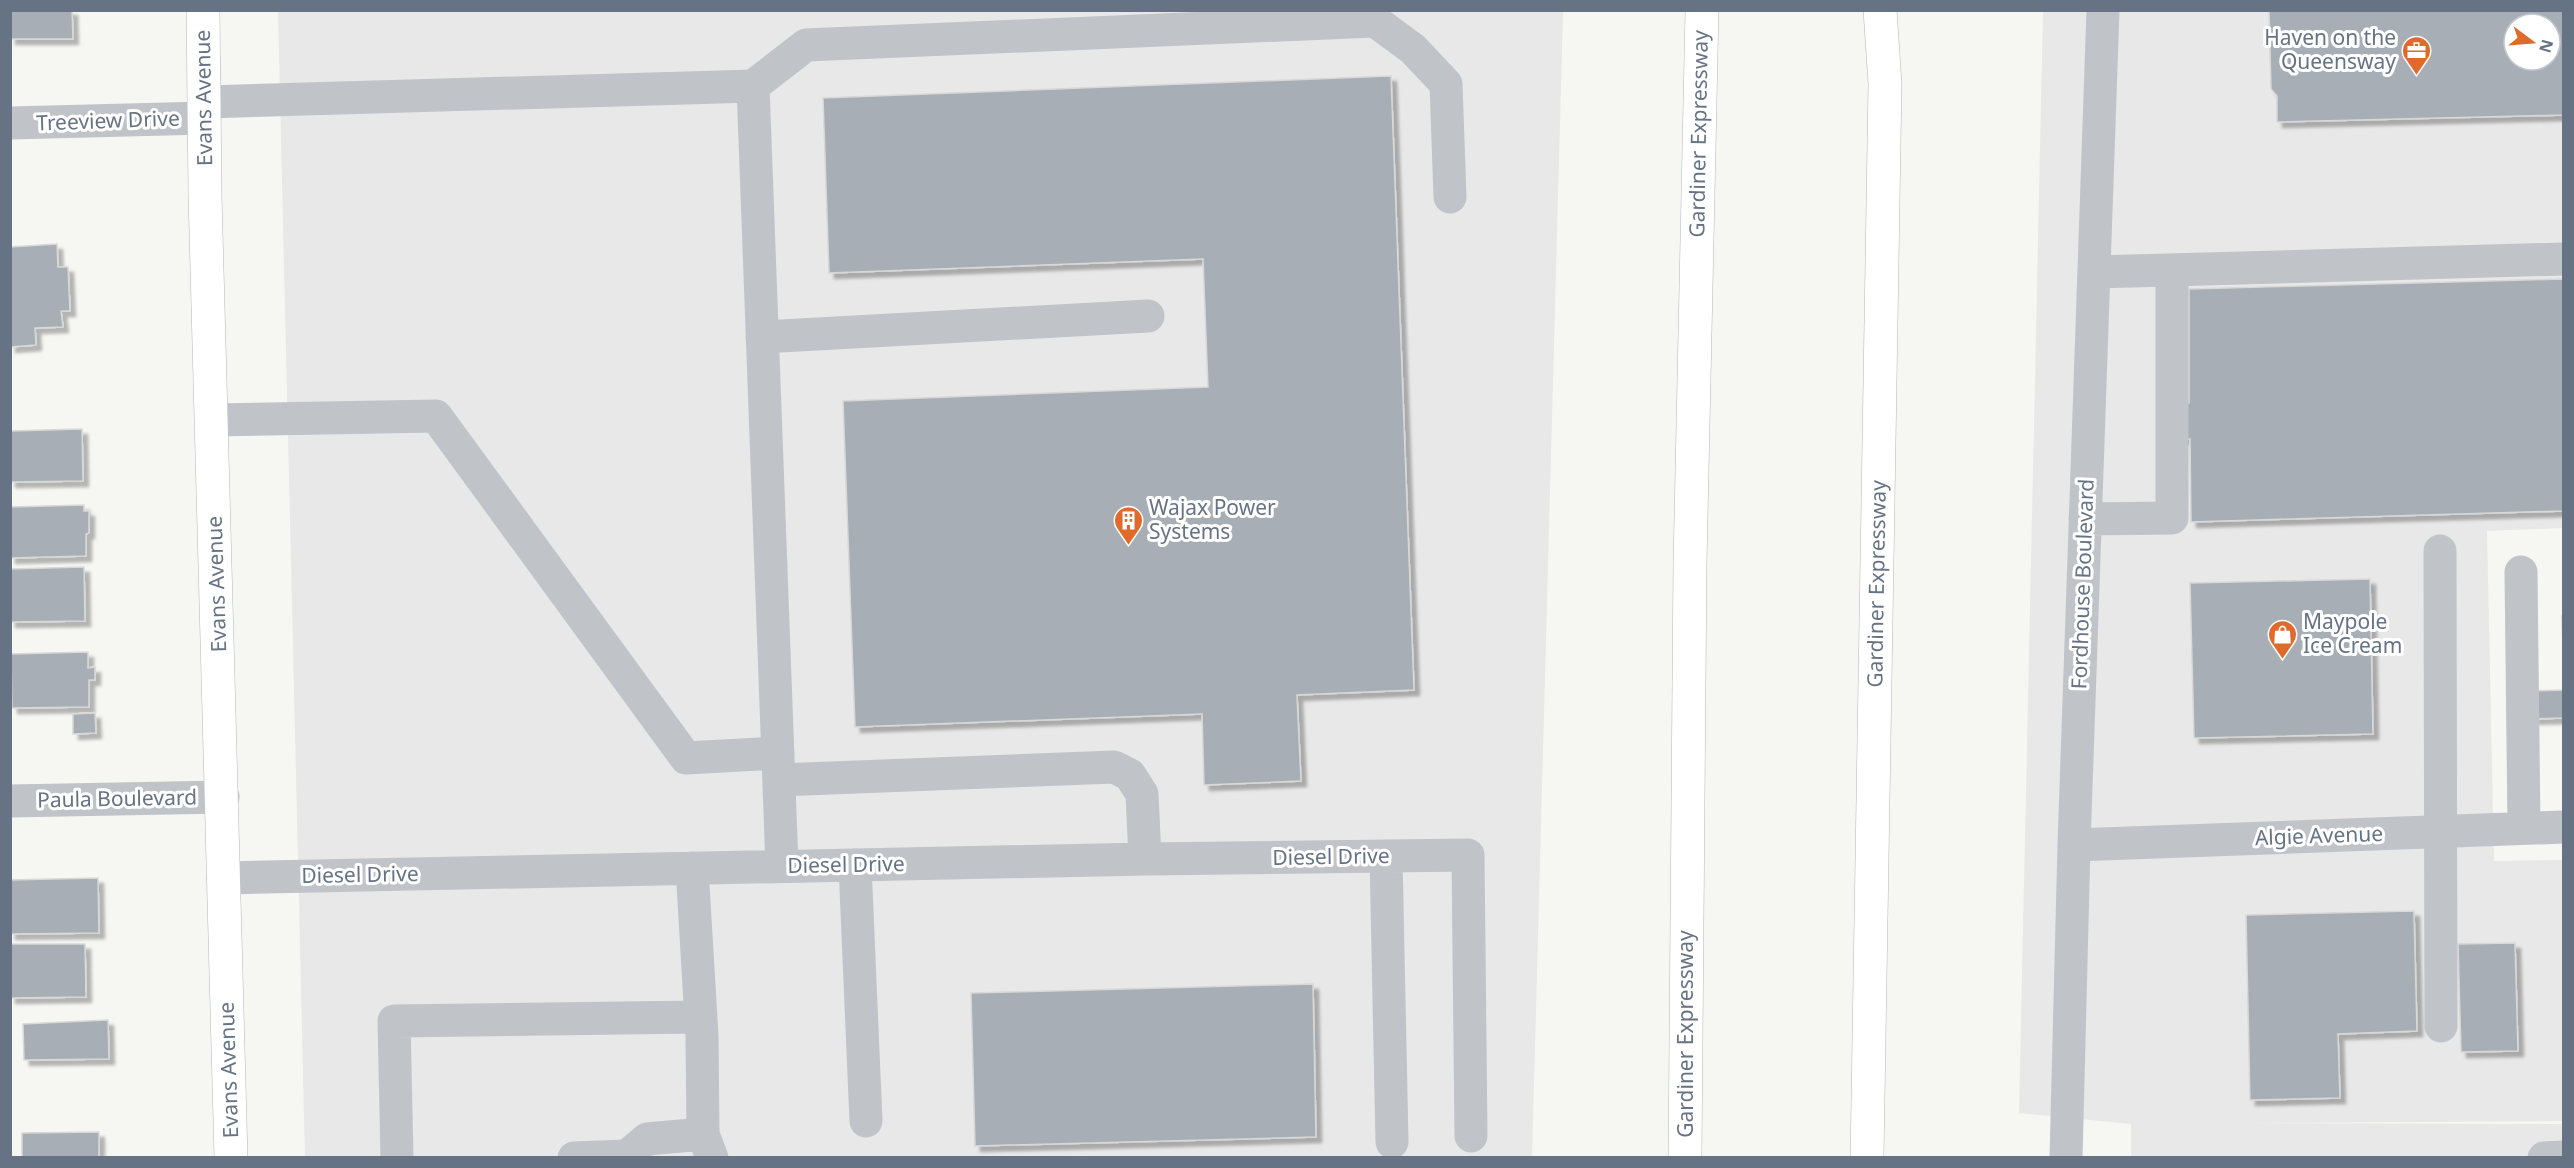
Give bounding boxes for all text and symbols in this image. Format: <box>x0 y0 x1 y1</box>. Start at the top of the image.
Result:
north arrow <box>2502 12 2562 72</box>
place label: Haven on the Queensway <box>2264 23 2396 75</box>
street label: Evans Avenue <box>188 30 218 166</box>
street label: Gardiner Expressway <box>1682 30 1714 238</box>
office icon: Haven on the Queensway <box>2401 34 2433 76</box>
text: N <box>2534 37 2559 55</box>
street label: Treeview Drive <box>36 104 180 136</box>
street label: Fordhouse Boulevard <box>2064 478 2100 690</box>
street label: Gardiner Expressway <box>1860 480 1892 688</box>
place label: Wajax Power Systems <box>1149 493 1276 545</box>
building icon: Wajax Power Systems <box>1112 504 1144 546</box>
street label: Evans Avenue <box>200 515 232 653</box>
place label: Maypole Ice Cream <box>2303 607 2402 659</box>
shop icon: Maypole Ice Cream <box>2266 618 2298 660</box>
street label: Paula Boulevard <box>37 783 197 813</box>
street label: Algie Avenue <box>2254 819 2384 851</box>
street label: Diesel Drive <box>1272 841 1390 871</box>
street label: Diesel Drive <box>787 849 905 879</box>
street label: Diesel Drive <box>301 859 419 889</box>
street label: Gardiner Expressway <box>1671 930 1699 1138</box>
street label: Evans Avenue <box>212 1001 244 1139</box>

